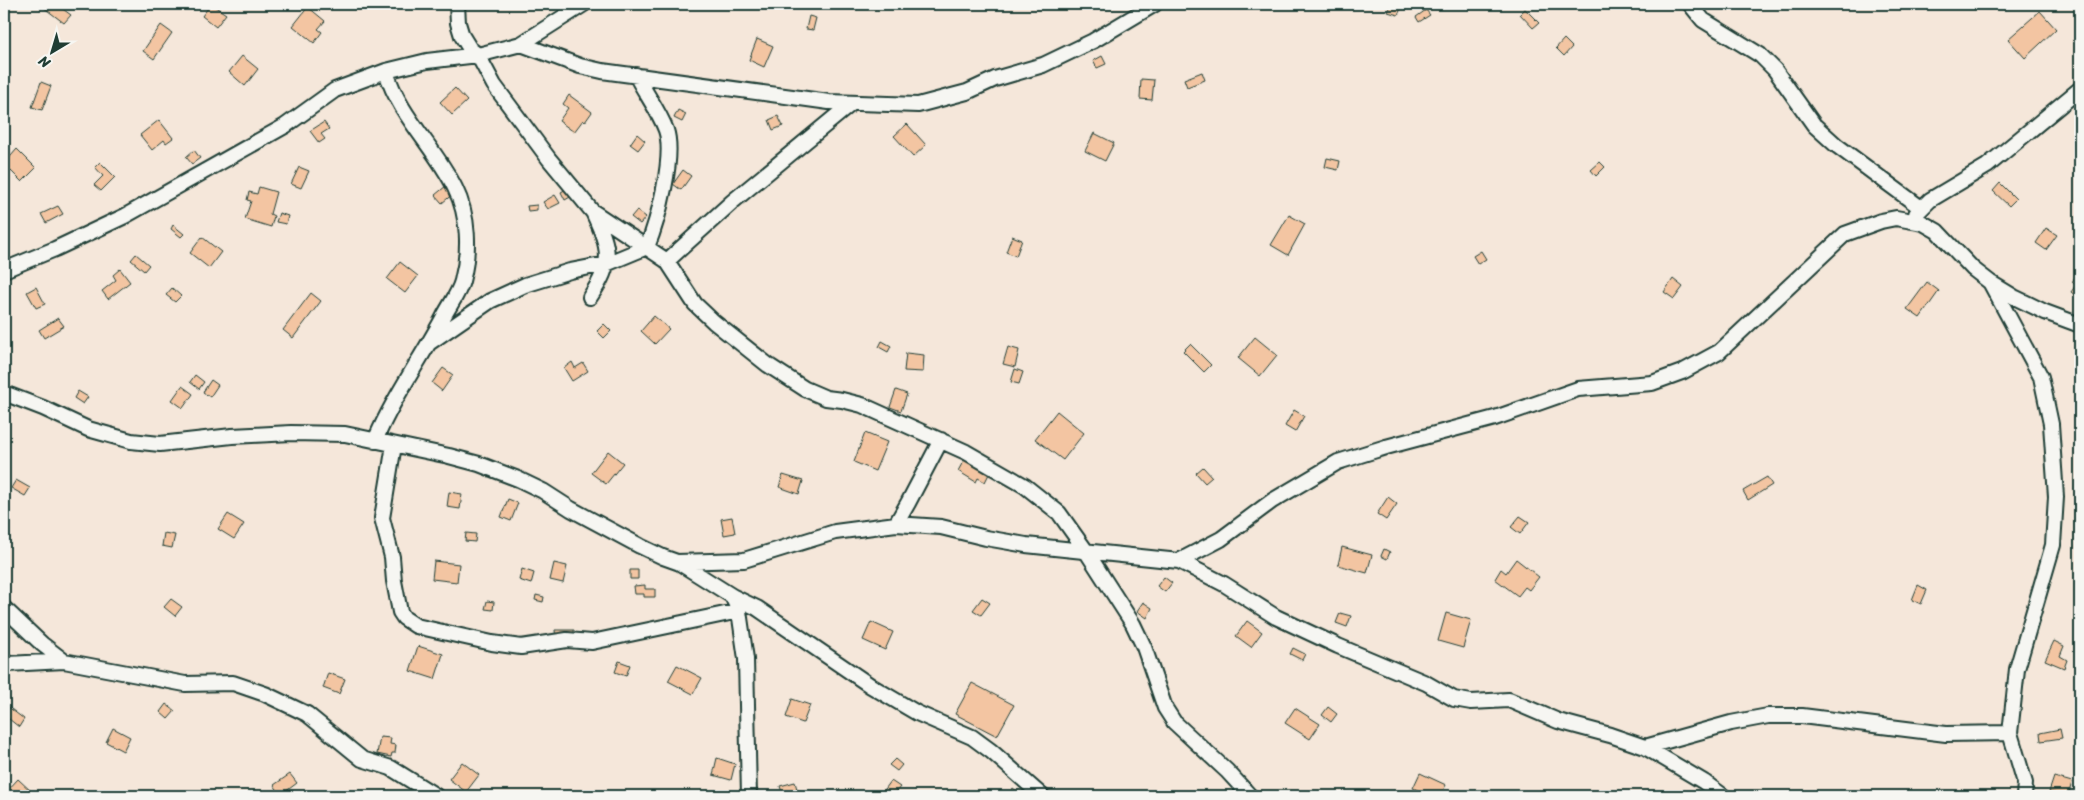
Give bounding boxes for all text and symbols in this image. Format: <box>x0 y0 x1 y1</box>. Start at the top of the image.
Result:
north arrow <box>28 28 78 78</box>
text: N <box>33 49 57 75</box>

